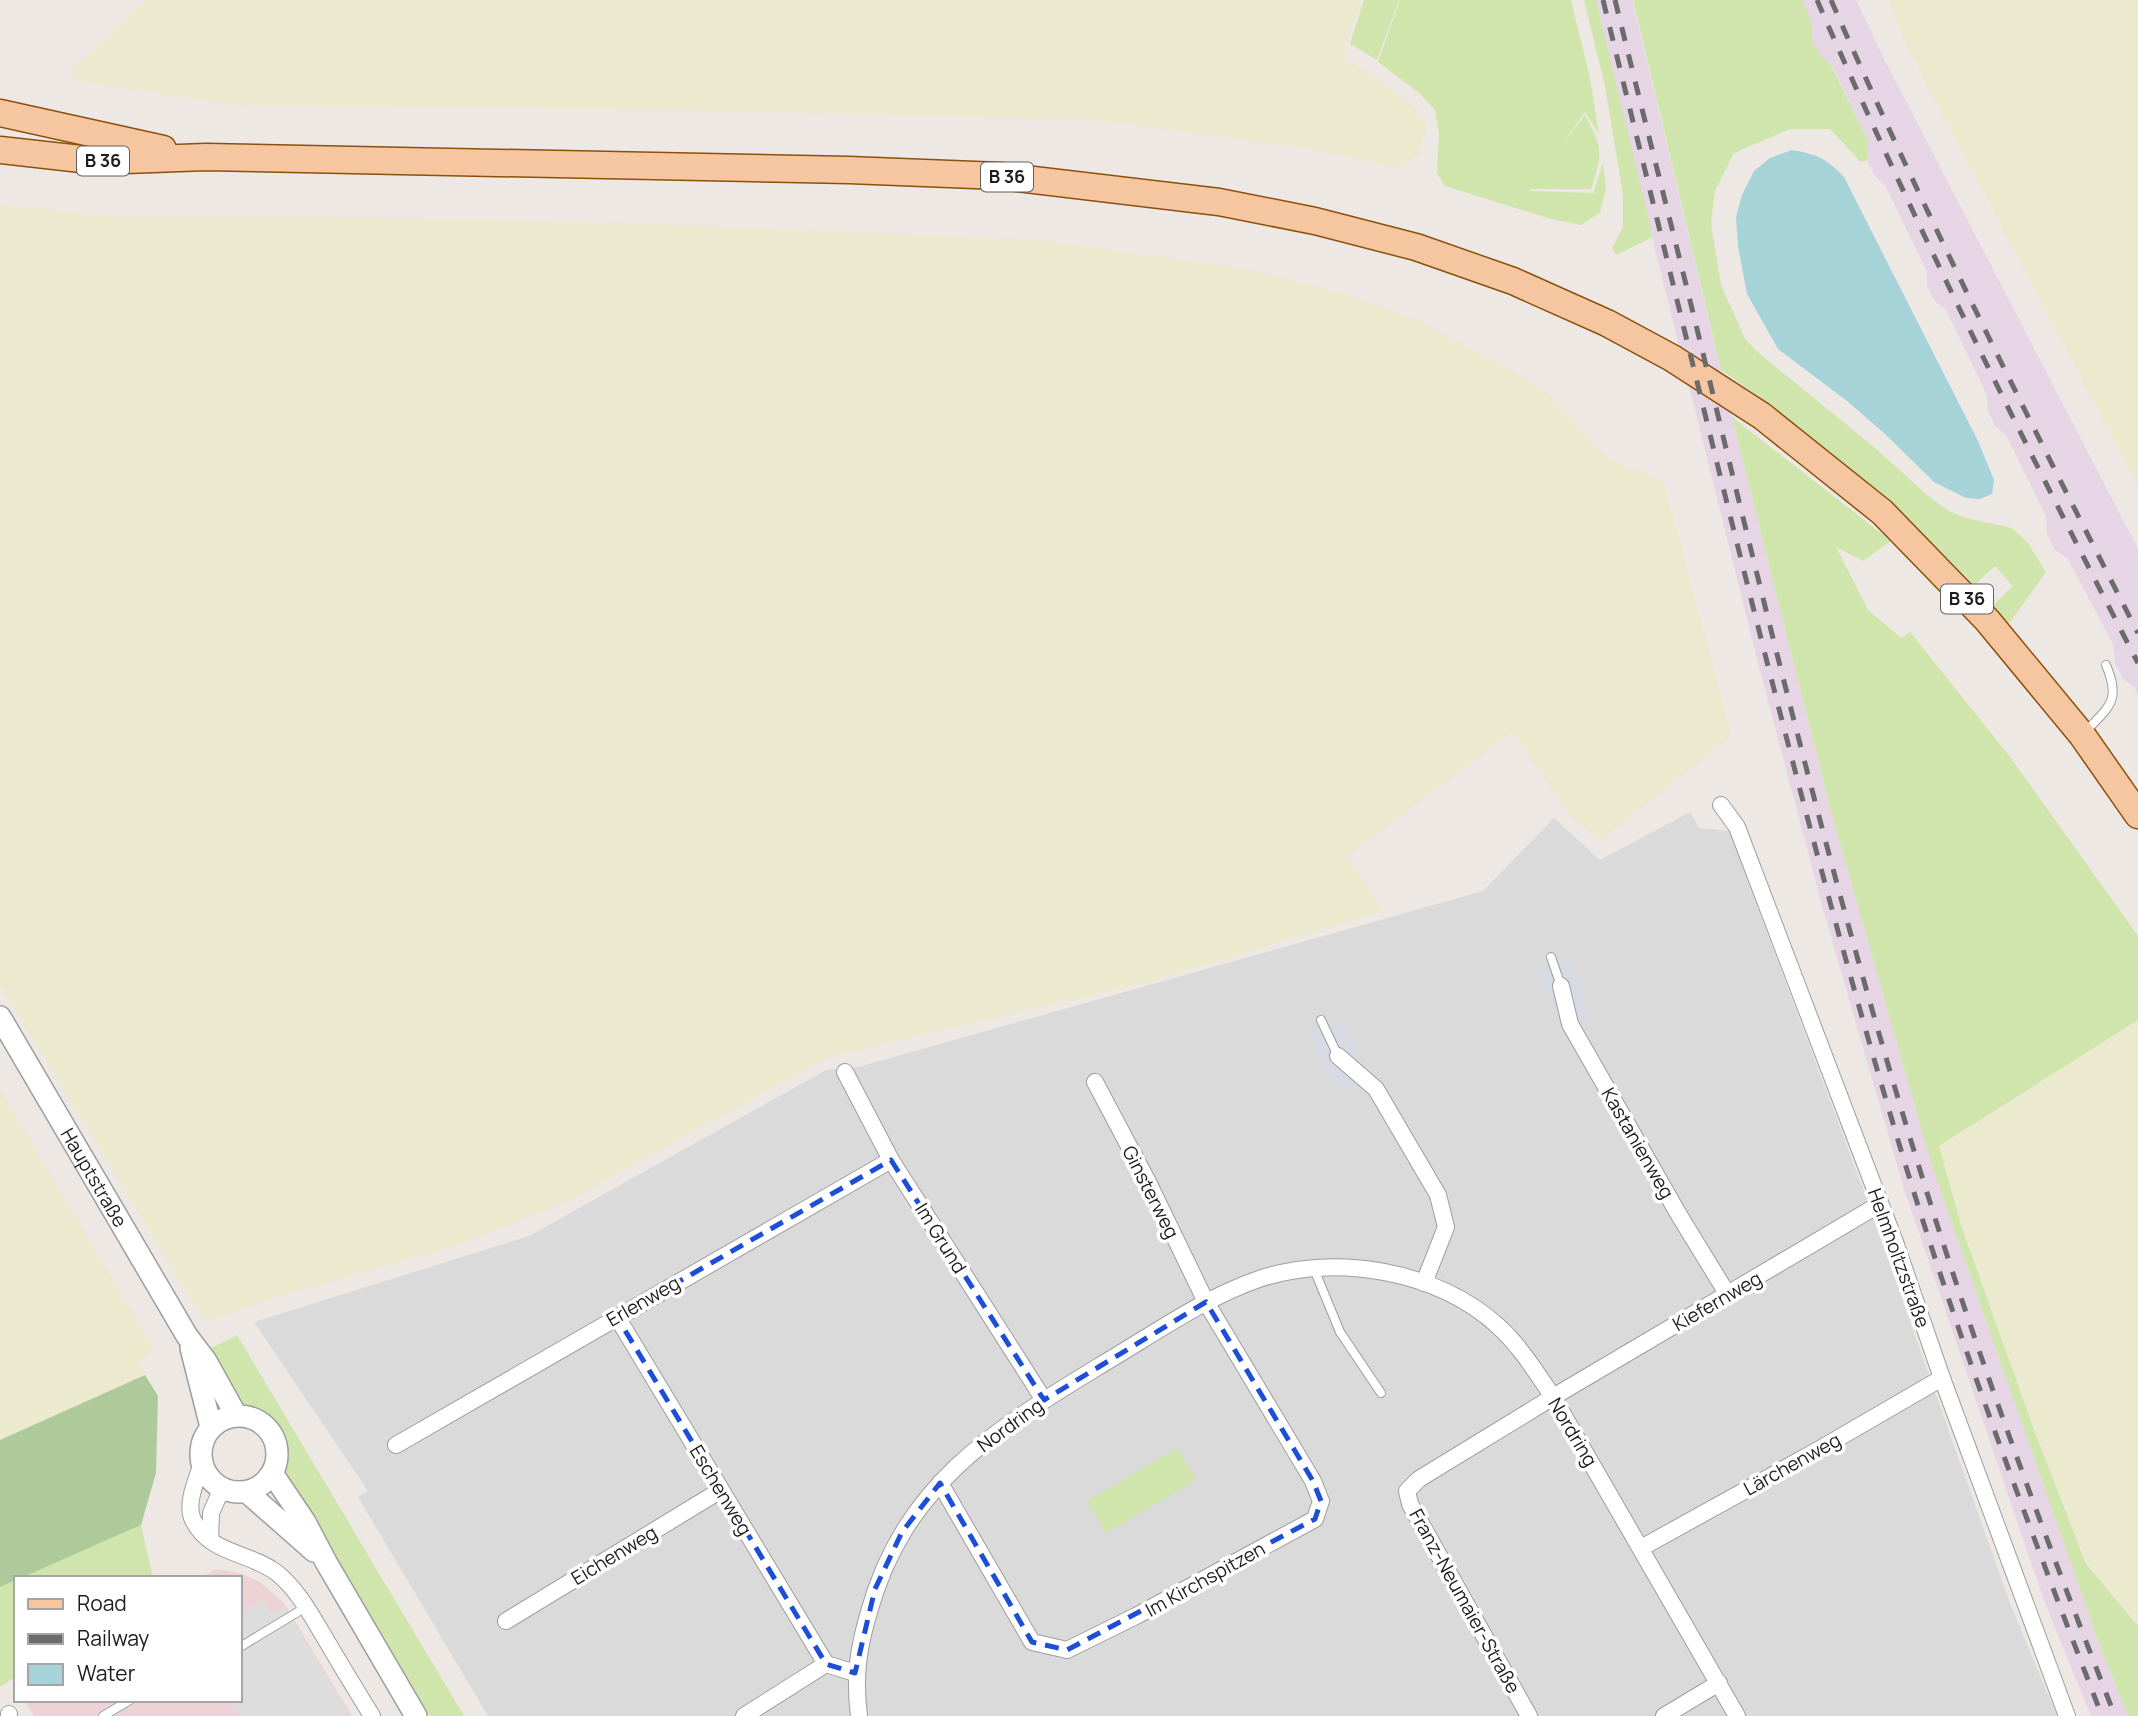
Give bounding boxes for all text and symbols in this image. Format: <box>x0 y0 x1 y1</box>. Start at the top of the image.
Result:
road number: B 36 <box>77 146 129 176</box>
road number: B 36 <box>981 162 1033 192</box>
road number: B 36 <box>1941 584 1993 614</box>
street label: Kastanienweg <box>1596 1083 1680 1203</box>
street label: Hauptstraße <box>55 1123 133 1232</box>
street label: Ginsterweg <box>1117 1141 1185 1243</box>
street label: Helmholtzstraße <box>1862 1185 1936 1331</box>
street label: Im Grund <box>909 1198 973 1278</box>
street label: Kiefernweg <box>1668 1265 1766 1337</box>
street label: Erlenweg <box>602 1270 684 1332</box>
street label: Nordring <box>972 1392 1048 1458</box>
street label: Nordring <box>1542 1393 1604 1471</box>
street label: Lärchenweg <box>1739 1427 1845 1501</box>
street label: Eschenweg <box>684 1440 758 1540</box>
street label: Franz-Neumaier-Straße <box>1403 1504 1527 1698</box>
street label: Eichenweg <box>566 1519 662 1591</box>
street label: Im Kirchspitzen <box>1140 1535 1270 1623</box>
legend <box>14 1576 242 1702</box>
text: Road <box>77 1589 127 1617</box>
text: Railway <box>77 1624 149 1652</box>
text: Water <box>77 1659 136 1687</box>

